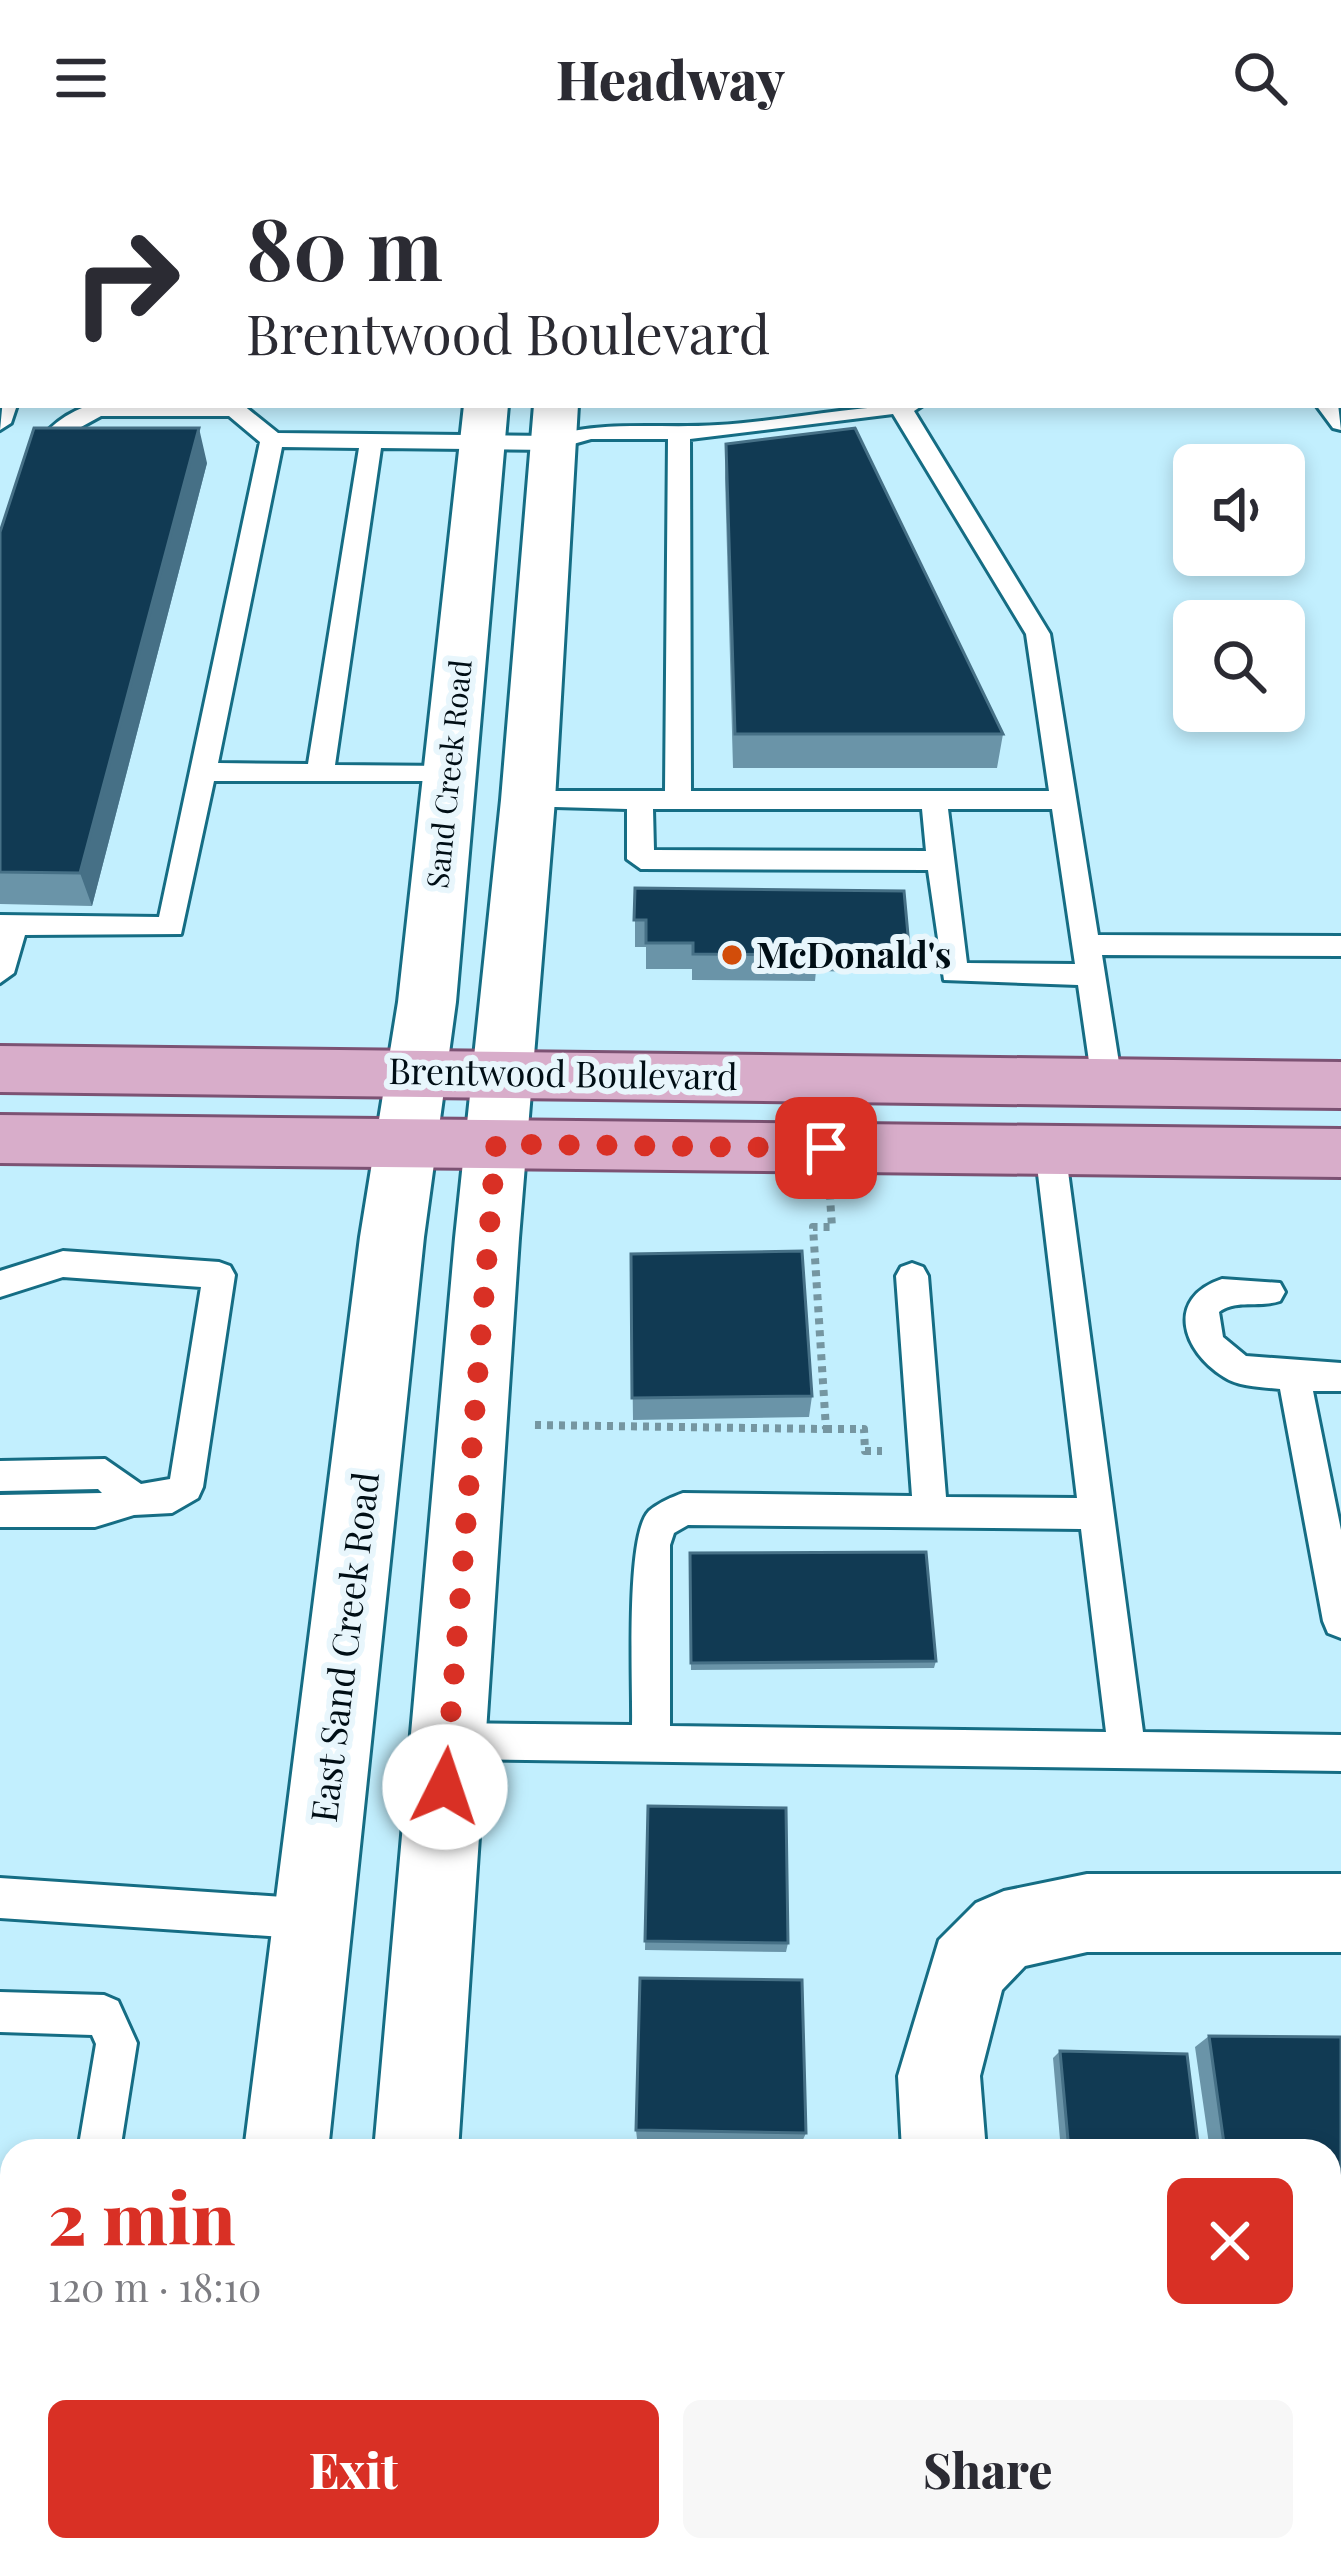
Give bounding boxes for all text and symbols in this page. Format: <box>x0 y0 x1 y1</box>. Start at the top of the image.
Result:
text: Headway <box>556 42 785 114</box>
icon: menu <box>48 45 114 111</box>
icon: search <box>1227 45 1293 111</box>
text: 80 m <box>246 190 443 302</box>
icon: right <box>48 204 204 360</box>
text: Brentwood Boulevard <box>246 297 770 369</box>
map controls <box>1173 444 1305 732</box>
button: sound <box>1173 444 1305 576</box>
button: search <box>1173 600 1305 732</box>
street label: Sand Creek Road <box>416 658 480 890</box>
place label: McDonald's <box>756 929 952 977</box>
marker: McDonald's <box>719 942 745 968</box>
street label: Brentwood Boulevard <box>388 1045 738 1099</box>
pin <box>775 1097 877 1199</box>
icon: arrive <box>793 1115 859 1181</box>
street label: East Sand Creek Road <box>298 1469 388 1825</box>
position arrow <box>382 1724 508 1850</box>
text: 2 min <box>48 2167 236 2263</box>
button: close <box>1167 2178 1293 2304</box>
text: 120 m · 18:10 <box>48 2260 262 2312</box>
button: Exit <box>48 2400 659 2538</box>
button: Share <box>683 2400 1293 2538</box>

